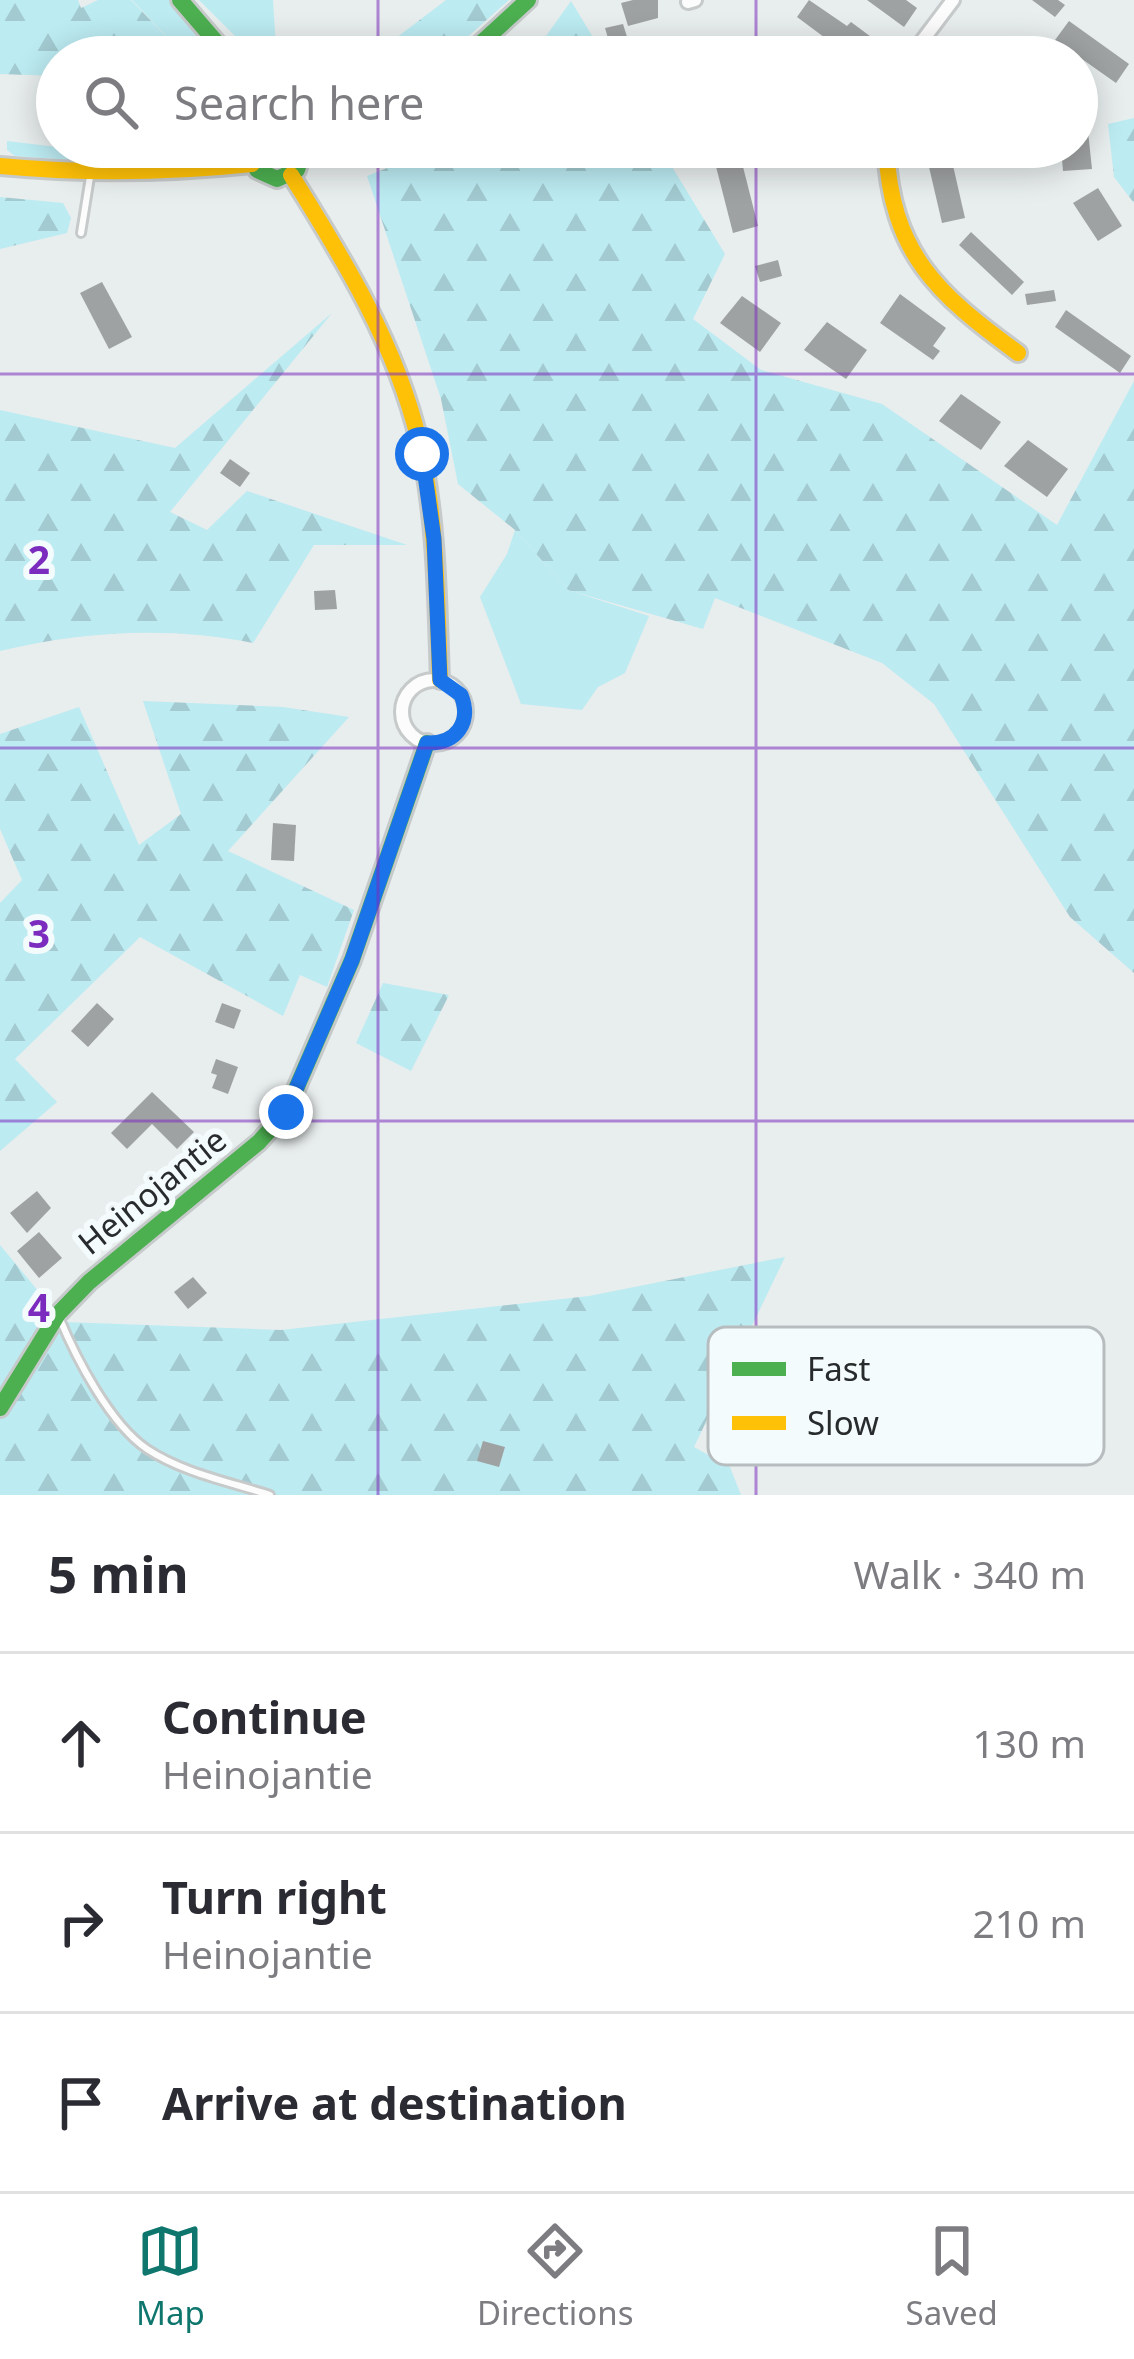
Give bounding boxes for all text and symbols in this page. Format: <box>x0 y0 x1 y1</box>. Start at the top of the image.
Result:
search box <box>36 36 1098 168</box>
icon: search <box>78 69 144 135</box>
text: Search here <box>174 72 424 133</box>
route start <box>395 427 449 481</box>
text: 2 <box>28 532 50 585</box>
text: 3 <box>28 906 50 959</box>
route end <box>259 1085 313 1139</box>
street label: Heinojantie <box>68 1117 235 1264</box>
text: 4 <box>28 1280 50 1333</box>
legend <box>708 1327 1104 1465</box>
text: Fast <box>807 1346 870 1391</box>
text: Slow <box>807 1400 879 1445</box>
text: 5 min <box>48 1538 189 1608</box>
text: Walk · 340 m <box>853 1547 1086 1600</box>
text: Continue <box>162 1686 367 1747</box>
icon: ahead <box>48 1710 114 1776</box>
text: 130 m <box>972 1716 1086 1769</box>
text: Heinojantie <box>162 1747 373 1800</box>
text: Turn right <box>162 1866 387 1927</box>
icon: right <box>48 1890 114 1956</box>
text: 210 m <box>972 1896 1086 1949</box>
text: Heinojantie <box>162 1927 373 1980</box>
icon: arrive <box>48 2070 114 2136</box>
text: Arrive at destination <box>162 2072 627 2133</box>
tab: Map <box>136 2218 205 2335</box>
tab: Directions <box>477 2218 634 2335</box>
tab: Saved <box>906 2218 998 2335</box>

